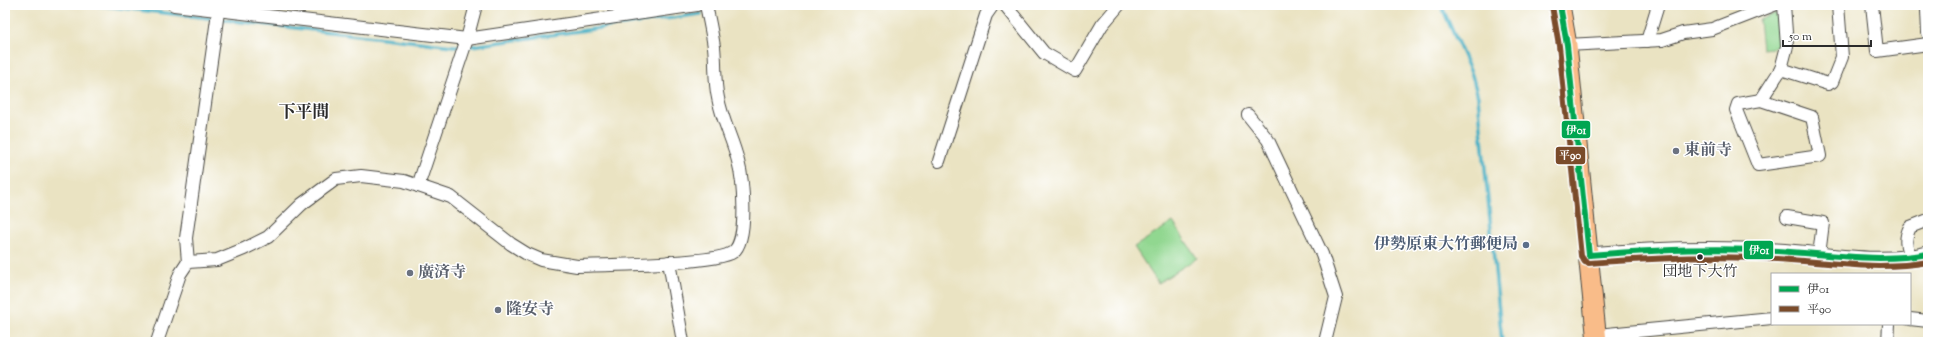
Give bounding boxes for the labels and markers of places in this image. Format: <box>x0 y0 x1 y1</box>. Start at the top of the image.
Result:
place label: 東前寺 <box>1684 140 1732 163</box>
marker: 東前寺 <box>1671 146 1681 156</box>
place label: 伊勢原東大竹郵便局 <box>1374 234 1518 257</box>
marker: 伊勢原東大竹郵便局 <box>1521 240 1531 250</box>
marker: 団地下大竹 <box>1695 252 1705 262</box>
place label: 廣済寺 <box>418 262 466 285</box>
place label: 団地下大竹 <box>1662 262 1738 283</box>
marker: 廣済寺 <box>405 268 415 278</box>
place label: 隆安寺 <box>506 299 554 322</box>
marker: 隆安寺 <box>493 305 503 315</box>

